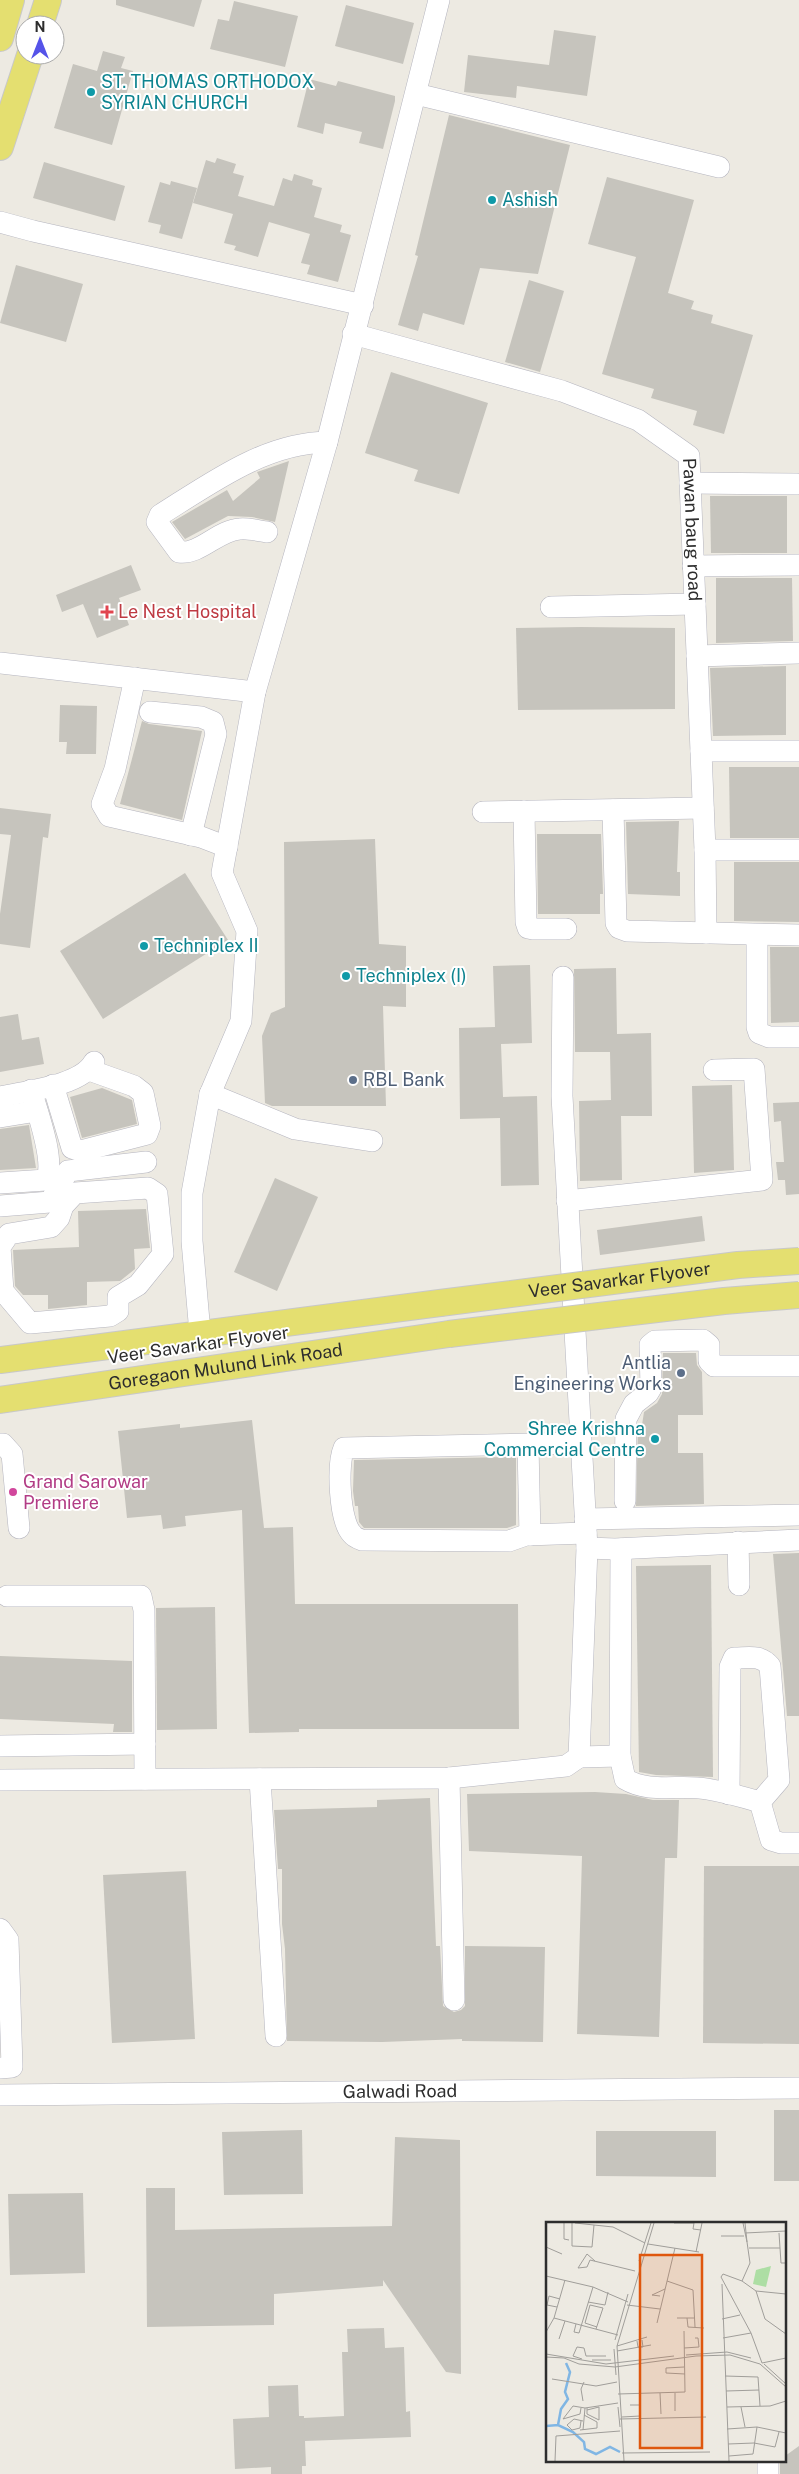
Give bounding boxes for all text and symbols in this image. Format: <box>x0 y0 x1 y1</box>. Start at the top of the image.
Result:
north arrow <box>15 15 65 65</box>
text: N <box>35 19 45 35</box>
place label: ST. THOMAS ORTHODOX SYRIAN CHURCH <box>101 71 314 113</box>
marker: ST. THOMAS ORTHODOX SYRIAN CHURCH <box>85 86 97 98</box>
place label: Ashish <box>502 189 558 210</box>
marker: Ashish <box>486 194 498 206</box>
street label: Pawan baug road <box>679 457 706 602</box>
place label: Le Nest Hospital <box>118 601 257 622</box>
marker: Le Nest Hospital <box>100 605 114 619</box>
place label: Techniplex II <box>154 935 259 956</box>
marker: Techniplex II <box>138 940 150 952</box>
place label: Techniplex (I) <box>356 965 467 986</box>
marker: Techniplex (I) <box>340 970 352 982</box>
place label: RBL Bank <box>363 1069 445 1090</box>
marker: RBL Bank <box>347 1074 359 1086</box>
street label: Veer Savarkar Flyover <box>527 1258 712 1302</box>
street label: Veer Savarkar Flyover <box>106 1321 290 1368</box>
street label: Goregaon Mulund Link Road <box>107 1339 344 1394</box>
place label: Antlia Engineering Works <box>513 1352 671 1394</box>
marker: Antlia Engineering Works <box>675 1367 687 1379</box>
place label: Shree Krishna Commercial Centre <box>484 1418 645 1460</box>
marker: Shree Krishna Commercial Centre <box>649 1433 661 1445</box>
place label: Grand Sarowar Premiere <box>23 1471 148 1513</box>
marker: Grand Sarowar Premiere <box>7 1486 19 1498</box>
street label: Galwadi Road <box>343 2080 457 2102</box>
inset map <box>546 2222 786 2462</box>

